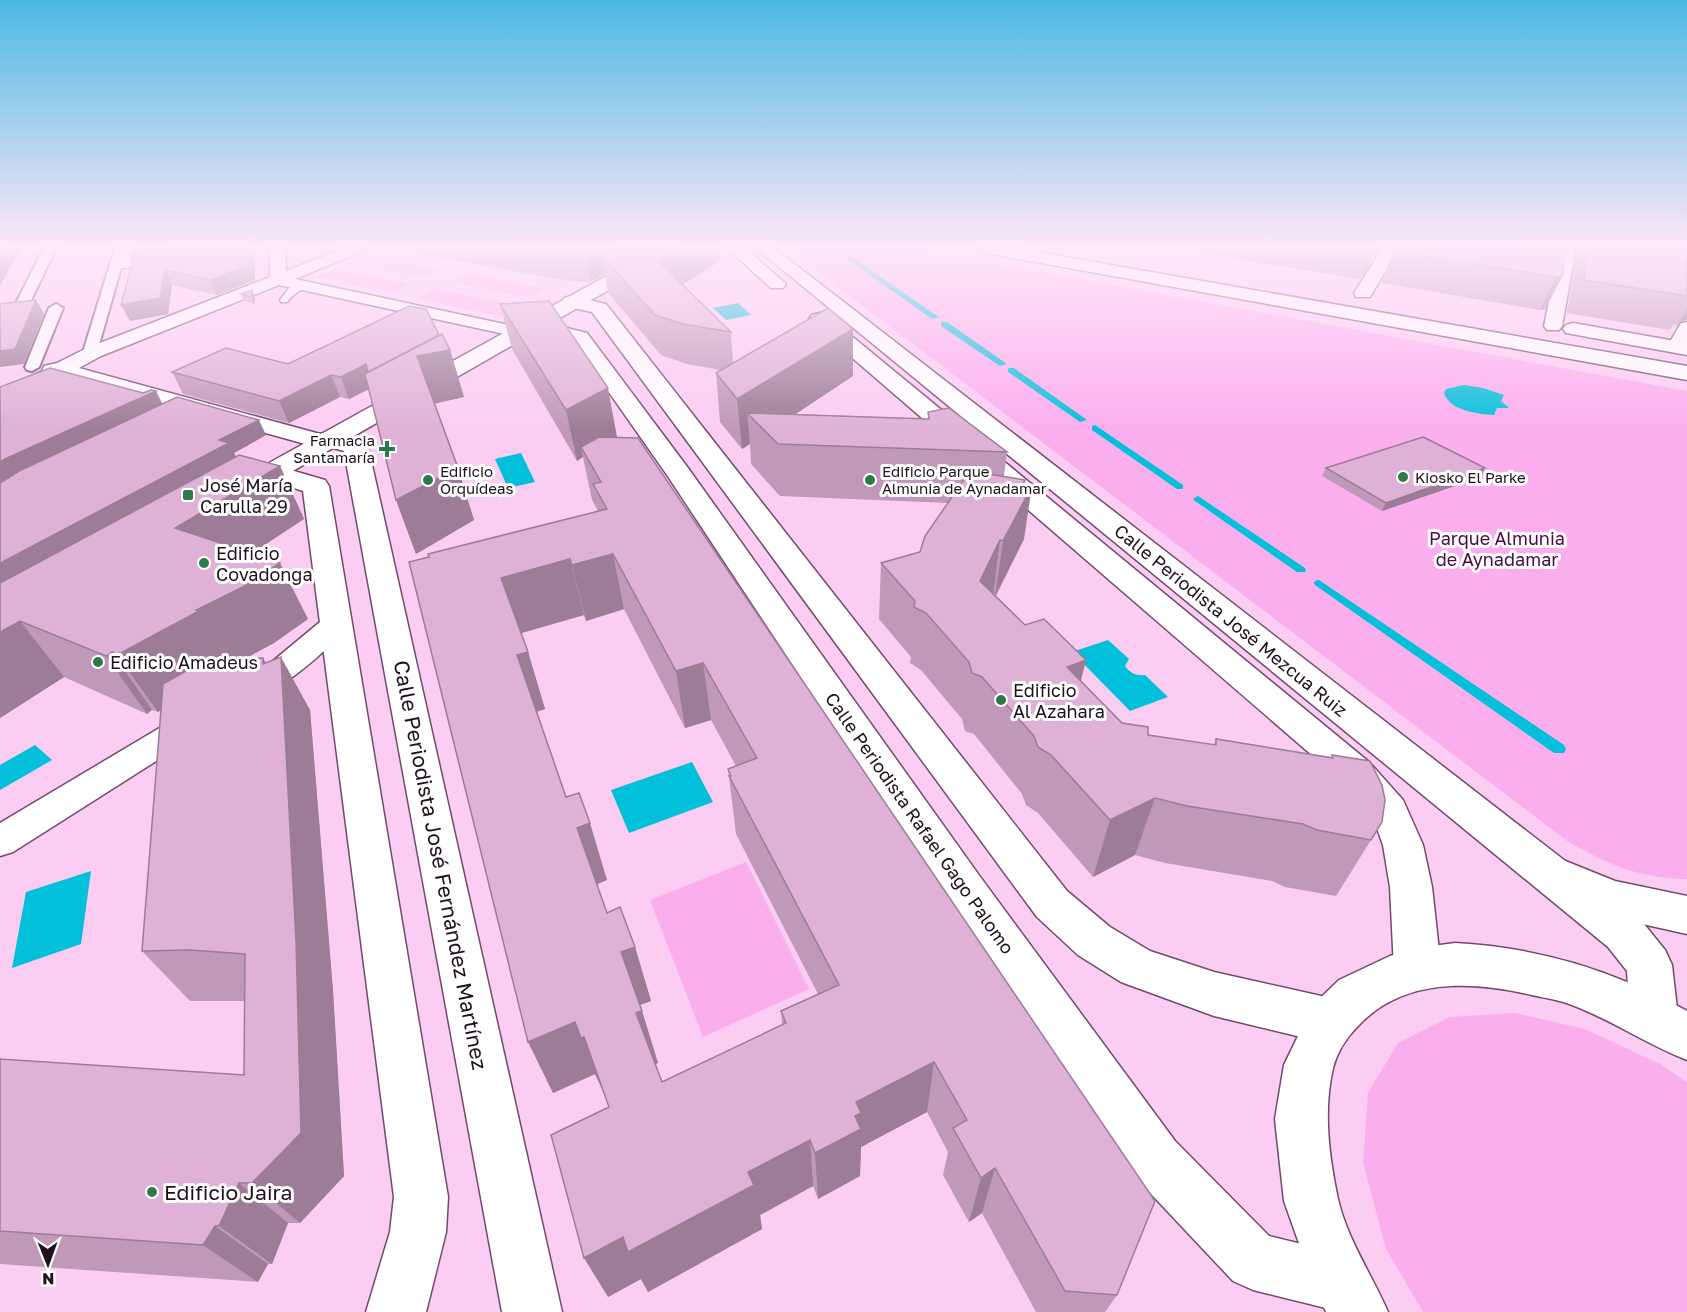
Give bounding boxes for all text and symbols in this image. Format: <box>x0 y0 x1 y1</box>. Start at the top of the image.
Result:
place label: Farmacia Santamaría <box>293 431 375 466</box>
marker: Farmacia Santamaría <box>380 442 394 456</box>
place label: Edificio Orquídeas <box>440 462 514 497</box>
place label: Edificio Parque Almunia de Aynadamar <box>882 462 1047 497</box>
place label: Kiosko El Parke <box>1415 468 1526 486</box>
marker: Kiosko El Parke <box>1396 470 1410 484</box>
marker: Edificio Orquídeas <box>421 473 435 487</box>
marker: Edificio Parque Almunia de Aynadamar <box>863 473 877 487</box>
place label: José María Carulla 29 <box>200 474 293 517</box>
marker: José María Carulla 29 <box>181 488 195 502</box>
street label: Calle Periodista José Mezcua Ruiz <box>1110 519 1352 721</box>
park label: Parque Almunia de Aynadamar <box>1429 527 1565 570</box>
place label: Edificio Covadonga <box>216 542 313 585</box>
marker: Edificio Covadonga <box>197 556 211 570</box>
place label: Edificio Amadeus <box>110 651 258 673</box>
marker: Edificio Amadeus <box>91 655 105 669</box>
street label: Calle Periodista José Fernández Martínez <box>388 658 494 1072</box>
place label: Edificio Al Azahara <box>1013 679 1105 722</box>
street label: Calle Periodista Rafael Gago Palomo <box>821 688 1019 958</box>
marker: Edificio Al Azahara <box>994 693 1008 707</box>
place label: Edificio Jaira <box>164 1179 292 1205</box>
marker: Edificio Jaira <box>145 1185 159 1199</box>
north arrow <box>18 1234 78 1294</box>
text: N <box>42 1269 55 1289</box>

